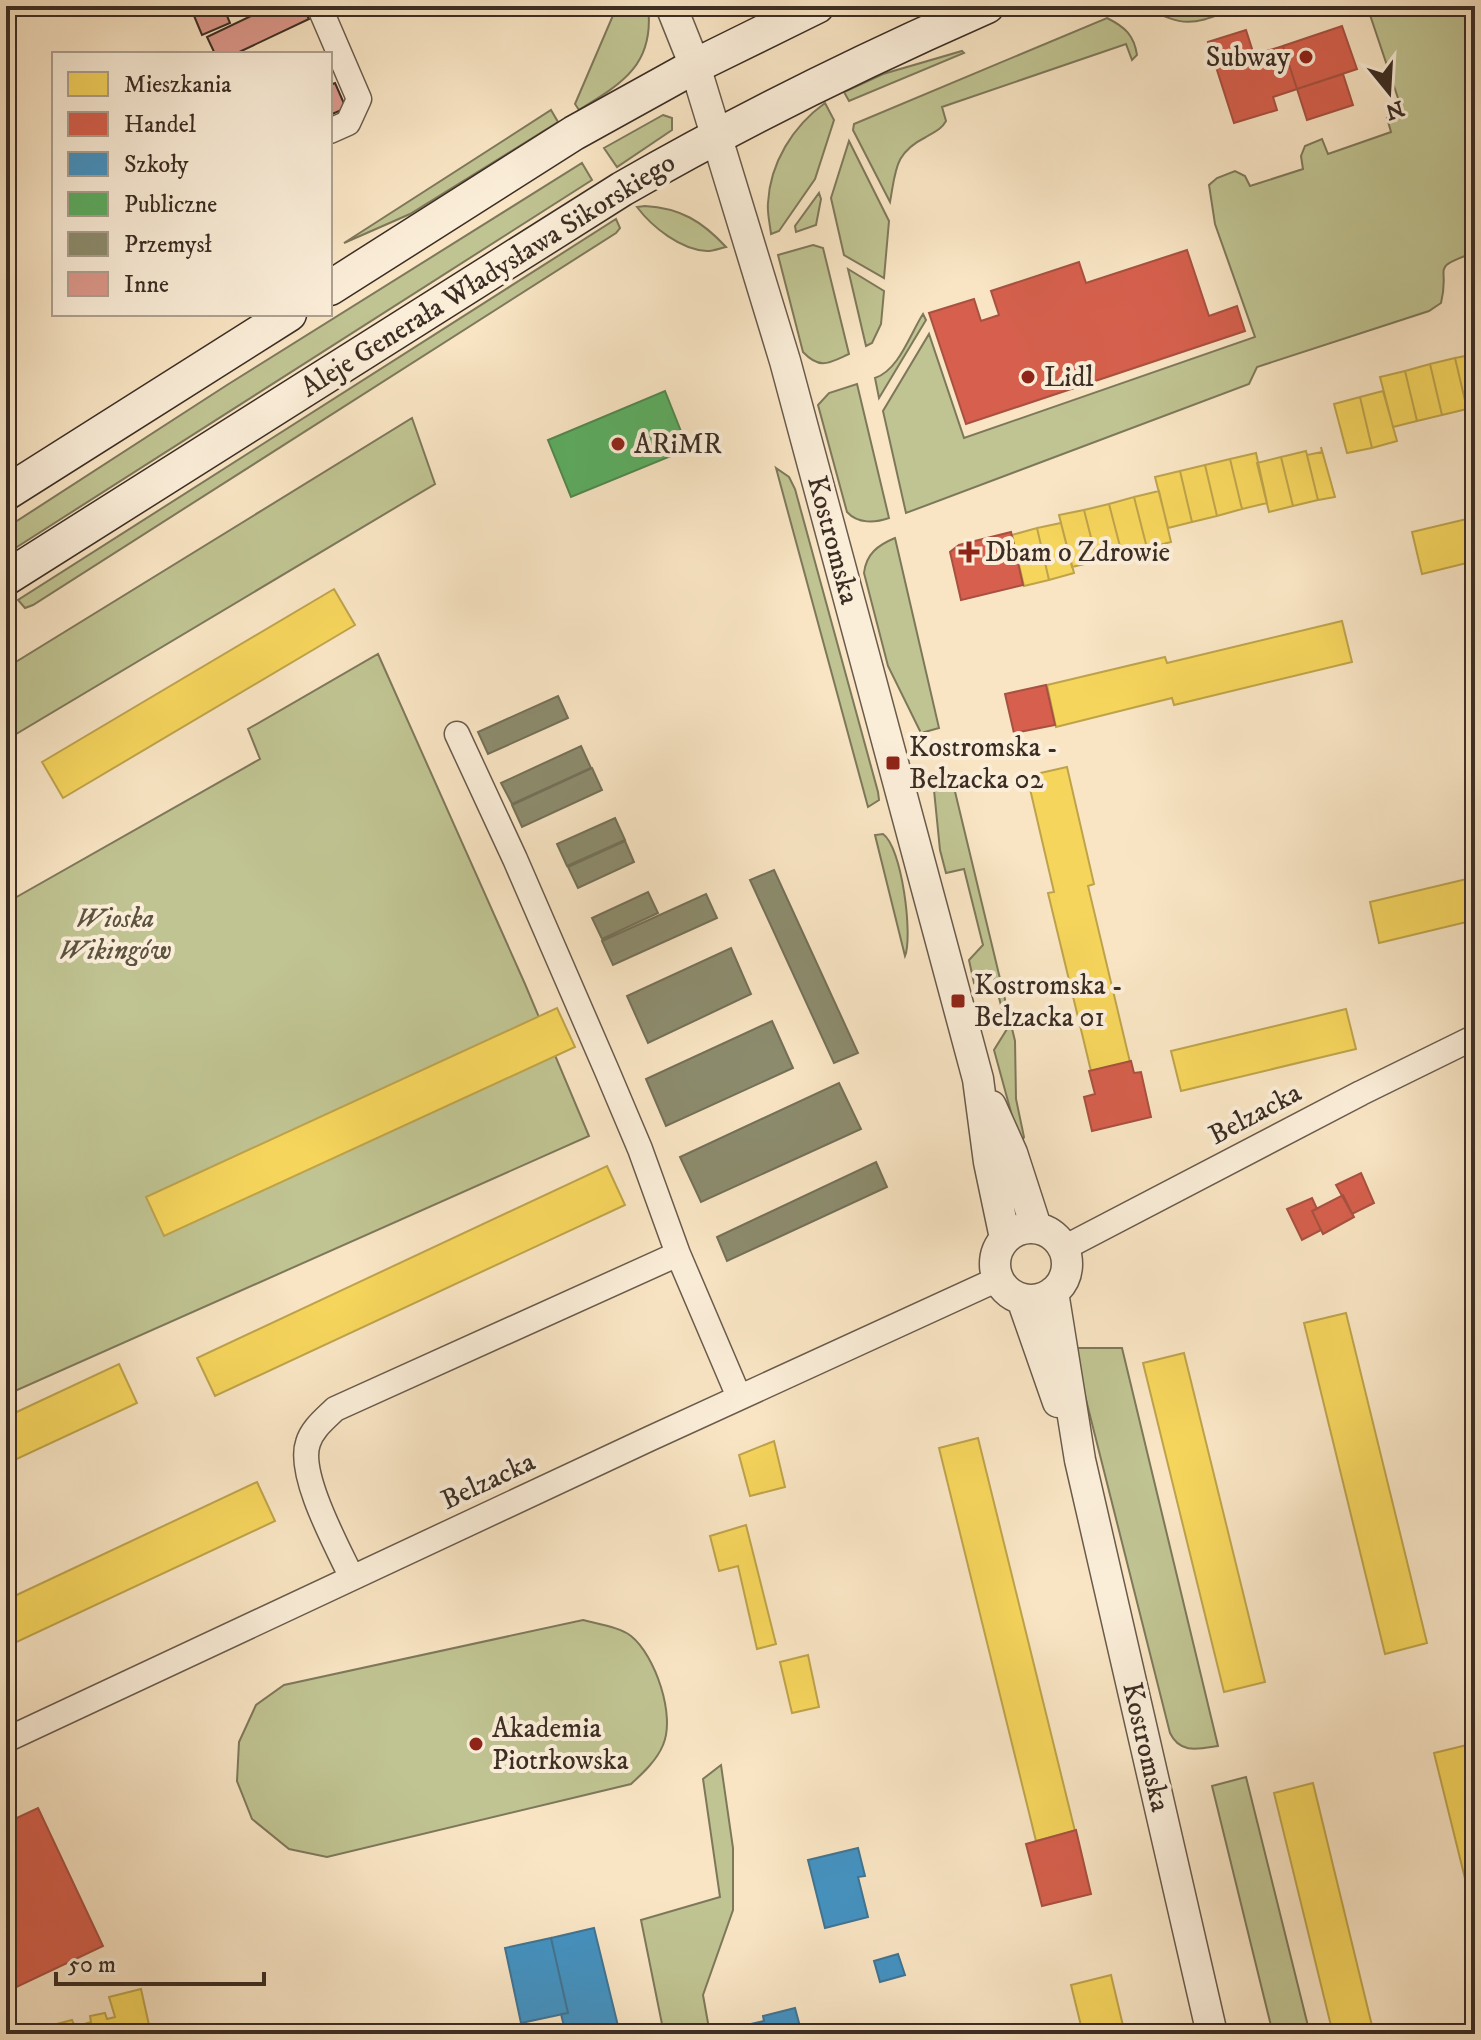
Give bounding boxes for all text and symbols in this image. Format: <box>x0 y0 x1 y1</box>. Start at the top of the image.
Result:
place label: Subway <box>1206 40 1291 75</box>
marker: Subway <box>1297 48 1315 66</box>
legend <box>52 52 332 316</box>
north arrow <box>1349 52 1429 132</box>
text: Mieszkania <box>124 70 232 100</box>
text: N <box>1382 94 1407 125</box>
text: Handel <box>124 110 197 140</box>
street label: Aleje Generała Władysława Sikorskiego <box>294 145 682 405</box>
text: Szkoły <box>124 150 189 180</box>
text: Publiczne <box>124 190 217 220</box>
text: Przemysł <box>124 230 212 260</box>
text: Inne <box>124 270 169 300</box>
place label: Lidl <box>1044 360 1094 395</box>
marker: Lidl <box>1019 368 1037 386</box>
place label: ARiMR <box>634 427 722 462</box>
marker: ARiMR <box>609 435 627 453</box>
street label: Kostromska <box>799 472 867 608</box>
place label: Dbam o Zdrowie <box>985 535 1170 570</box>
marker: Dbam o Zdrowie <box>960 543 978 561</box>
place label: Kostromska - Belzacka 02 <box>909 730 1058 797</box>
marker: Kostromska - Belzacka 02 <box>884 754 902 772</box>
park label: Wioska Wikingów <box>58 901 172 968</box>
place label: Kostromska - Belzacka 01 <box>974 968 1123 1035</box>
marker: Kostromska - Belzacka 01 <box>949 992 967 1010</box>
street label: Belzacka <box>1203 1075 1307 1153</box>
street label: Belzacka <box>435 1444 541 1518</box>
street label: Kostromska <box>1114 1679 1178 1815</box>
place label: Akademia Piotrkowska <box>492 1711 629 1778</box>
marker: Akademia Piotrkowska <box>467 1735 485 1753</box>
scale bar <box>56 1936 264 1986</box>
text: 50 m <box>68 1950 116 1980</box>

